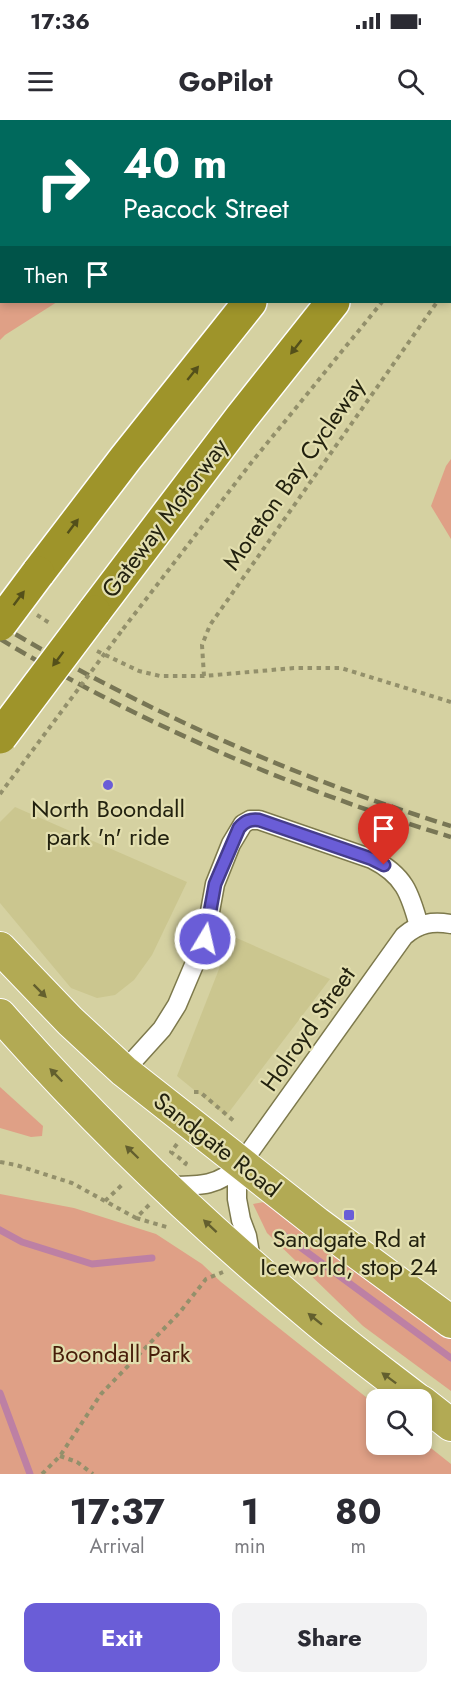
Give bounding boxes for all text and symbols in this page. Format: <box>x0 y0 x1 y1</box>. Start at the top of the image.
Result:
text: 17:36 <box>30 5 90 37</box>
text: GoPilot <box>179 62 273 101</box>
icon: menu <box>24 65 57 98</box>
icon: search <box>394 65 427 98</box>
text: 40 m <box>123 133 227 194</box>
icon: right <box>24 144 102 222</box>
text: Peacock Street <box>123 189 289 228</box>
icon: arrive <box>81 258 114 291</box>
text: Then <box>24 259 69 291</box>
one-way arrow <box>290 339 303 355</box>
one-way arrow <box>187 365 199 380</box>
street label: Moreton Bay Cycleway <box>214 370 374 577</box>
street label: Gateway Motorway <box>93 430 237 605</box>
one-way arrow <box>67 519 79 534</box>
one-way arrow <box>13 591 25 607</box>
one-way arrow <box>53 651 65 666</box>
marker: North Boondall park 'n' ride <box>101 778 115 792</box>
place label: North Boondall park 'n' ride <box>31 791 185 854</box>
pin <box>358 803 409 865</box>
icon: arrive <box>367 812 400 845</box>
position arrow <box>173 907 237 971</box>
street label: Holroyd Street <box>252 959 364 1098</box>
one-way arrow <box>33 983 47 997</box>
one-way arrow <box>49 1069 63 1083</box>
street label: Sandgate Road <box>146 1084 288 1206</box>
one-way arrow <box>124 1145 139 1159</box>
marker: Sandgate Rd at Iceworld, stop 24 <box>342 1208 356 1222</box>
one-way arrow <box>202 1219 217 1233</box>
place label: Sandgate Rd at Iceworld, stop 24 <box>260 1221 438 1284</box>
one-way arrow <box>308 1313 323 1326</box>
park label: Boondall Park <box>52 1336 191 1371</box>
one-way arrow <box>381 1371 397 1384</box>
map controls <box>366 1389 432 1455</box>
button: search <box>366 1389 432 1455</box>
text: 17:37 <box>70 1485 165 1537</box>
text: 1 <box>241 1485 259 1537</box>
text: 80 <box>335 1485 381 1537</box>
text: Arrival <box>90 1532 145 1561</box>
text: min <box>234 1532 266 1561</box>
text: m <box>350 1532 366 1561</box>
button: Exit <box>24 1603 220 1672</box>
button: Share <box>232 1603 427 1672</box>

